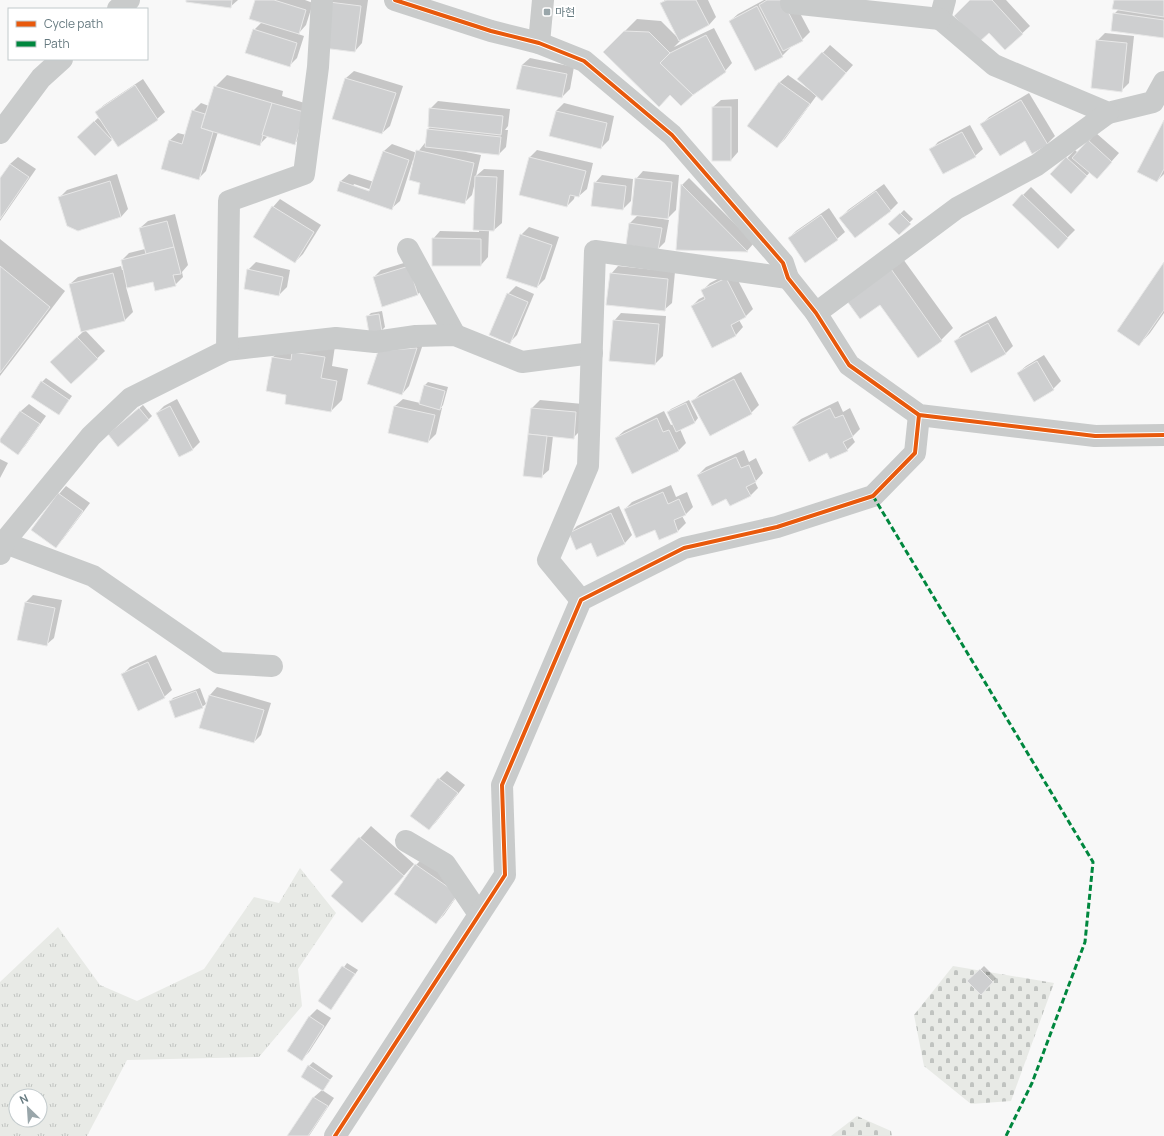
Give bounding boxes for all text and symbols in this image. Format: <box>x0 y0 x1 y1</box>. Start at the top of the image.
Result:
place label: 마현 <box>555 4 575 19</box>
marker: 마현 <box>542 7 552 17</box>
legend <box>8 8 148 60</box>
text: Cycle path <box>44 15 103 32</box>
text: Path <box>44 35 70 52</box>
north arrow <box>8 1088 48 1128</box>
text: N <box>17 1090 30 1107</box>

